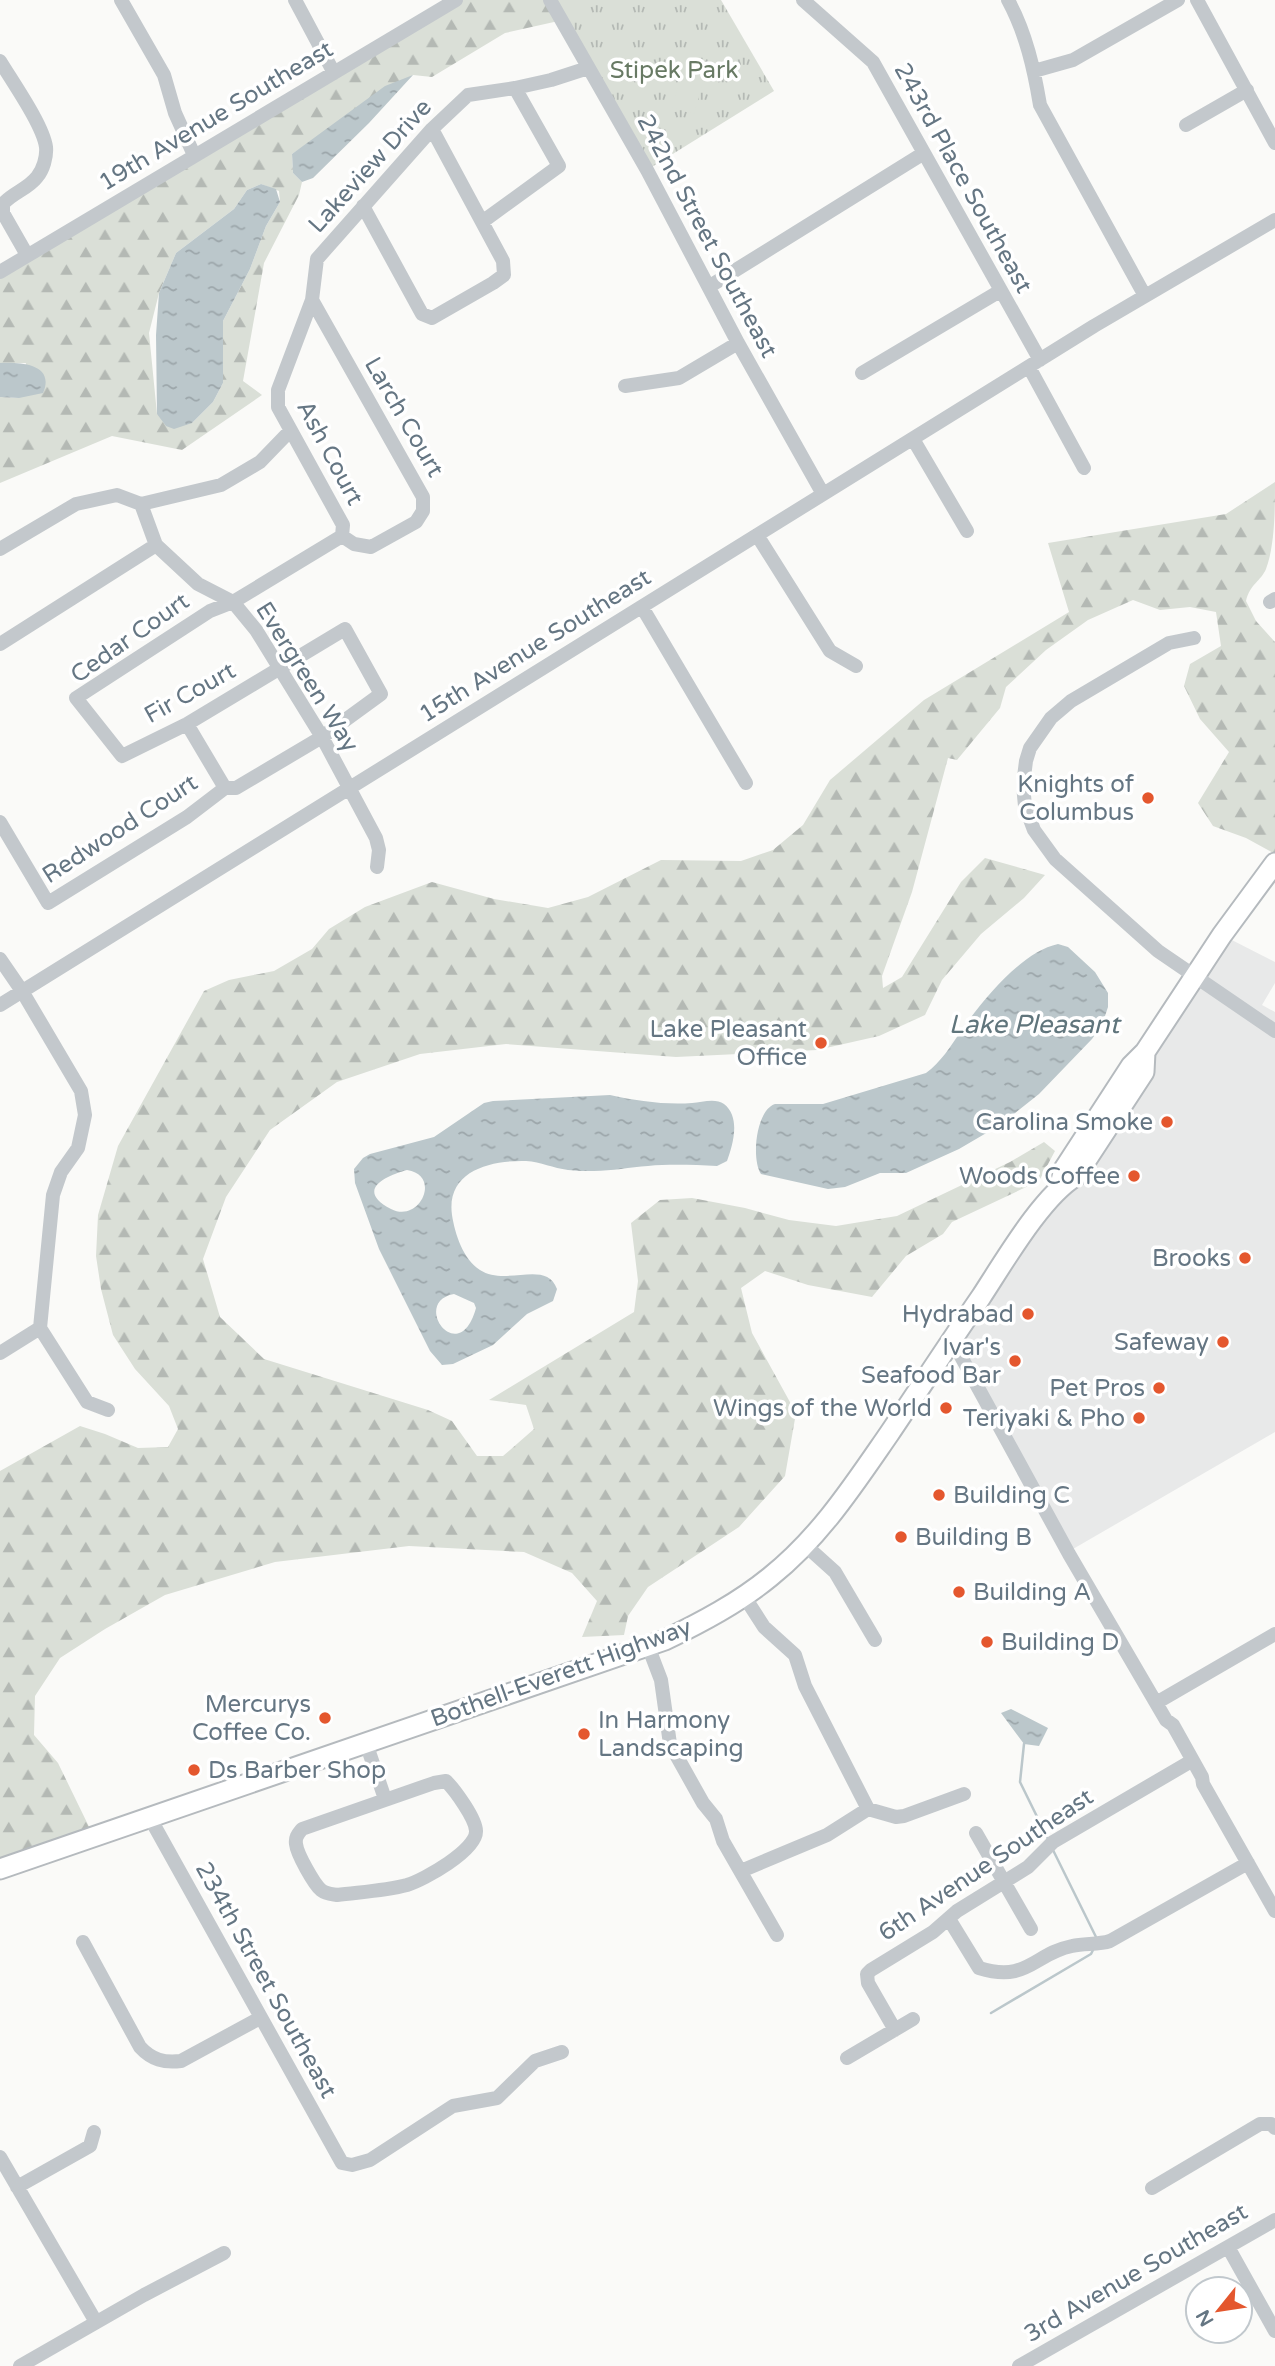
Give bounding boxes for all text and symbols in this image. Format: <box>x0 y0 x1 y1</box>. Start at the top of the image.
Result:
street label: 19th Avenue Southeast <box>94 35 338 197</box>
park label: Stipek Park <box>610 56 738 85</box>
street label: 243rd Place Southeast <box>888 58 1038 298</box>
street label: Lakeview Drive <box>302 93 438 239</box>
street label: 242nd Street Southeast <box>630 109 784 363</box>
street label: Larch Court <box>358 352 450 482</box>
street label: Ash Court <box>290 396 370 510</box>
street label: 15th Avenue Southeast <box>414 563 656 729</box>
street label: Cedar Court <box>65 587 195 689</box>
street label: Evergreen Way <box>249 597 365 757</box>
street label: Fir Court <box>139 656 241 730</box>
street label: Redwood Court <box>37 768 203 890</box>
place label: Knights of Columbus <box>1017 770 1135 827</box>
marker: Knights of Columbus <box>1140 790 1156 806</box>
water label: Lake Pleasant <box>949 1009 1122 1040</box>
place label: Lake Pleasant Office <box>649 1015 807 1072</box>
marker: Lake Pleasant Office <box>813 1035 829 1051</box>
place label: Carolina Smoke <box>975 1108 1153 1137</box>
marker: Carolina Smoke <box>1159 1114 1175 1130</box>
place label: Woods Coffee <box>959 1162 1120 1191</box>
marker: Woods Coffee <box>1126 1168 1142 1184</box>
place label: Brooks <box>1152 1244 1231 1273</box>
marker: Brooks <box>1237 1250 1253 1266</box>
place label: Hydrabad <box>902 1300 1014 1329</box>
marker: Hydrabad <box>1020 1306 1036 1322</box>
place label: Safeway <box>1114 1328 1209 1357</box>
place label: Ivar's Seafood Bar <box>861 1333 1002 1390</box>
marker: Safeway <box>1215 1334 1231 1350</box>
marker: Ivar's Seafood Bar <box>1007 1353 1023 1369</box>
place label: Pet Pros <box>1049 1374 1145 1403</box>
marker: Pet Pros <box>1151 1380 1167 1396</box>
place label: Wings of the World <box>713 1394 932 1423</box>
marker: Wings of the World <box>938 1400 954 1416</box>
place label: Teriyaki & Pho <box>963 1404 1125 1433</box>
marker: Teriyaki & Pho <box>1131 1410 1147 1426</box>
place label: Building C <box>953 1481 1070 1510</box>
marker: Building C <box>931 1487 947 1503</box>
place label: Building B <box>915 1523 1032 1552</box>
marker: Building B <box>893 1529 909 1545</box>
place label: Building A <box>973 1578 1091 1607</box>
marker: Building A <box>951 1584 967 1600</box>
street label: Bothell-Everett Highway <box>427 1612 695 1734</box>
place label: Building D <box>1001 1628 1119 1657</box>
marker: Building D <box>979 1634 995 1650</box>
place label: Mercurys Coffee Co. <box>192 1690 311 1747</box>
place label: In Harmony Landscaping <box>598 1706 744 1763</box>
marker: Mercurys Coffee Co. <box>317 1710 333 1726</box>
marker: In Harmony Landscaping <box>576 1726 592 1742</box>
place label: Ds Barber Shop <box>208 1756 386 1785</box>
marker: Ds Barber Shop <box>186 1762 202 1778</box>
street label: 6th Avenue Southeast <box>873 1782 1099 1948</box>
street label: 234th Street Southeast <box>189 1857 343 2103</box>
street label: 3rd Avenue Southeast <box>1019 2197 1253 2349</box>
north arrow <box>1184 2275 1254 2345</box>
text: N <box>1192 2306 1218 2330</box>

